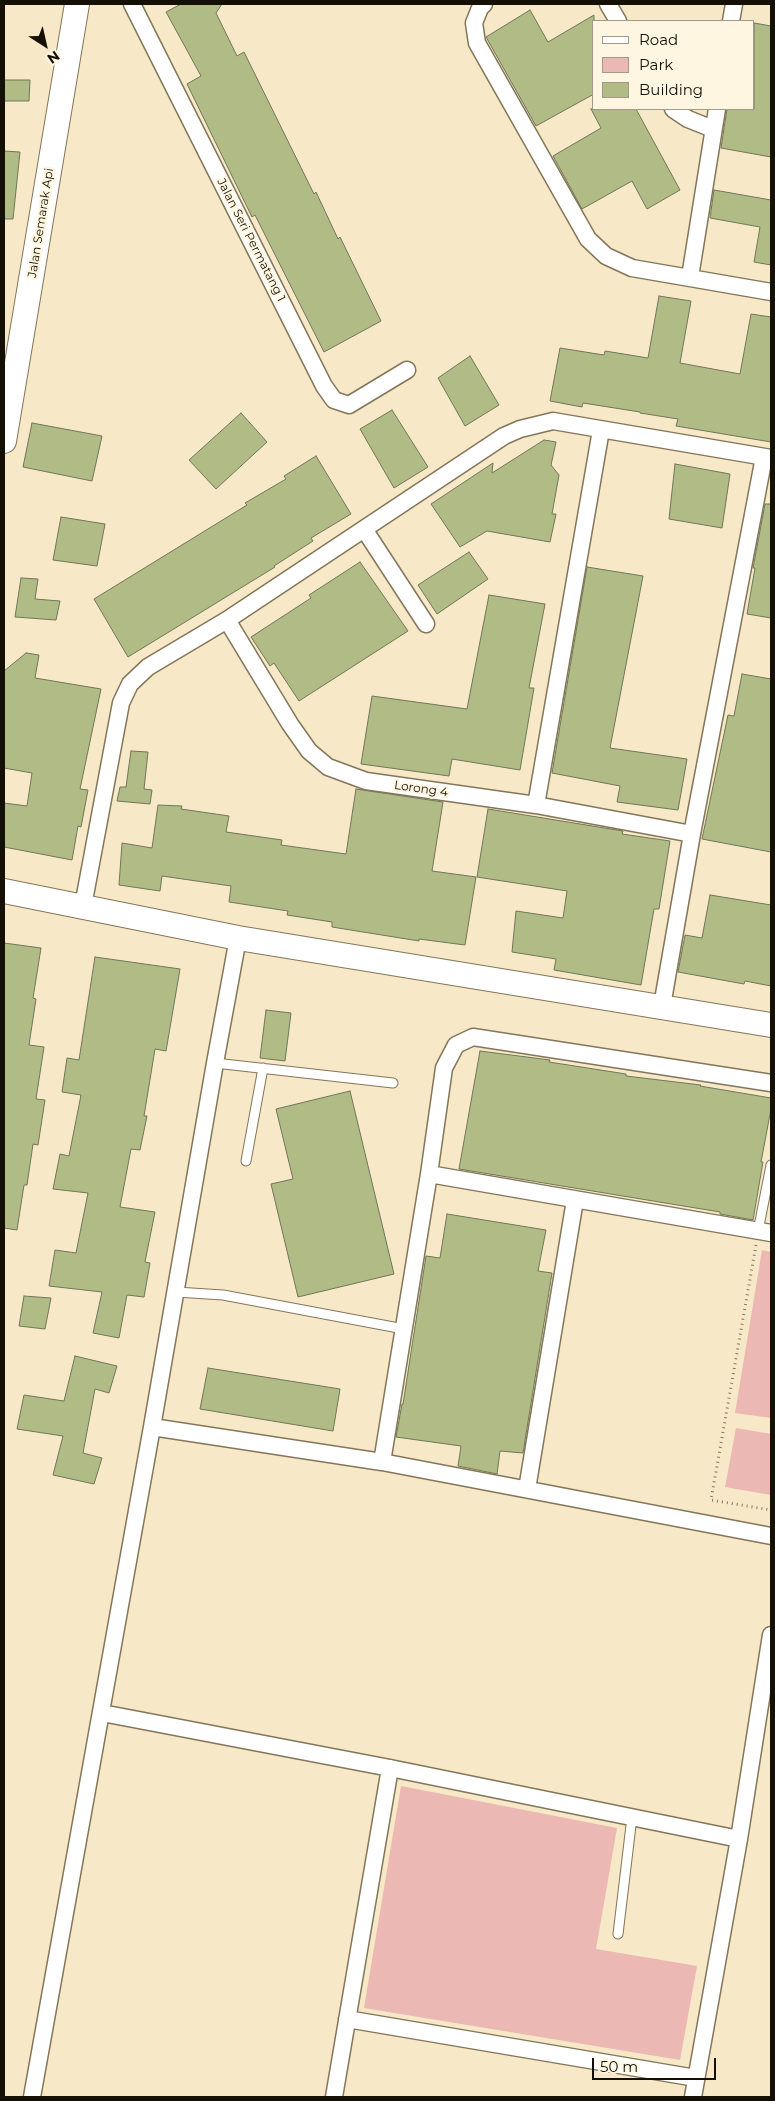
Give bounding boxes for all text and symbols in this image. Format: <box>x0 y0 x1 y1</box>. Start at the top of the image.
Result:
north arrow <box>20 20 70 70</box>
legend <box>592 20 755 110</box>
text: Road <box>639 30 678 49</box>
text: N <box>44 47 63 68</box>
text: Park <box>639 55 673 74</box>
text: Building <box>639 80 703 99</box>
street label: Jalan Semarak Api <box>25 167 57 279</box>
street label: Jalan Seri Permatang 1 <box>214 176 288 304</box>
street label: Lorong 4 <box>393 778 449 800</box>
scale bar <box>595 2048 719 2080</box>
text: 50 m <box>600 2057 638 2076</box>

